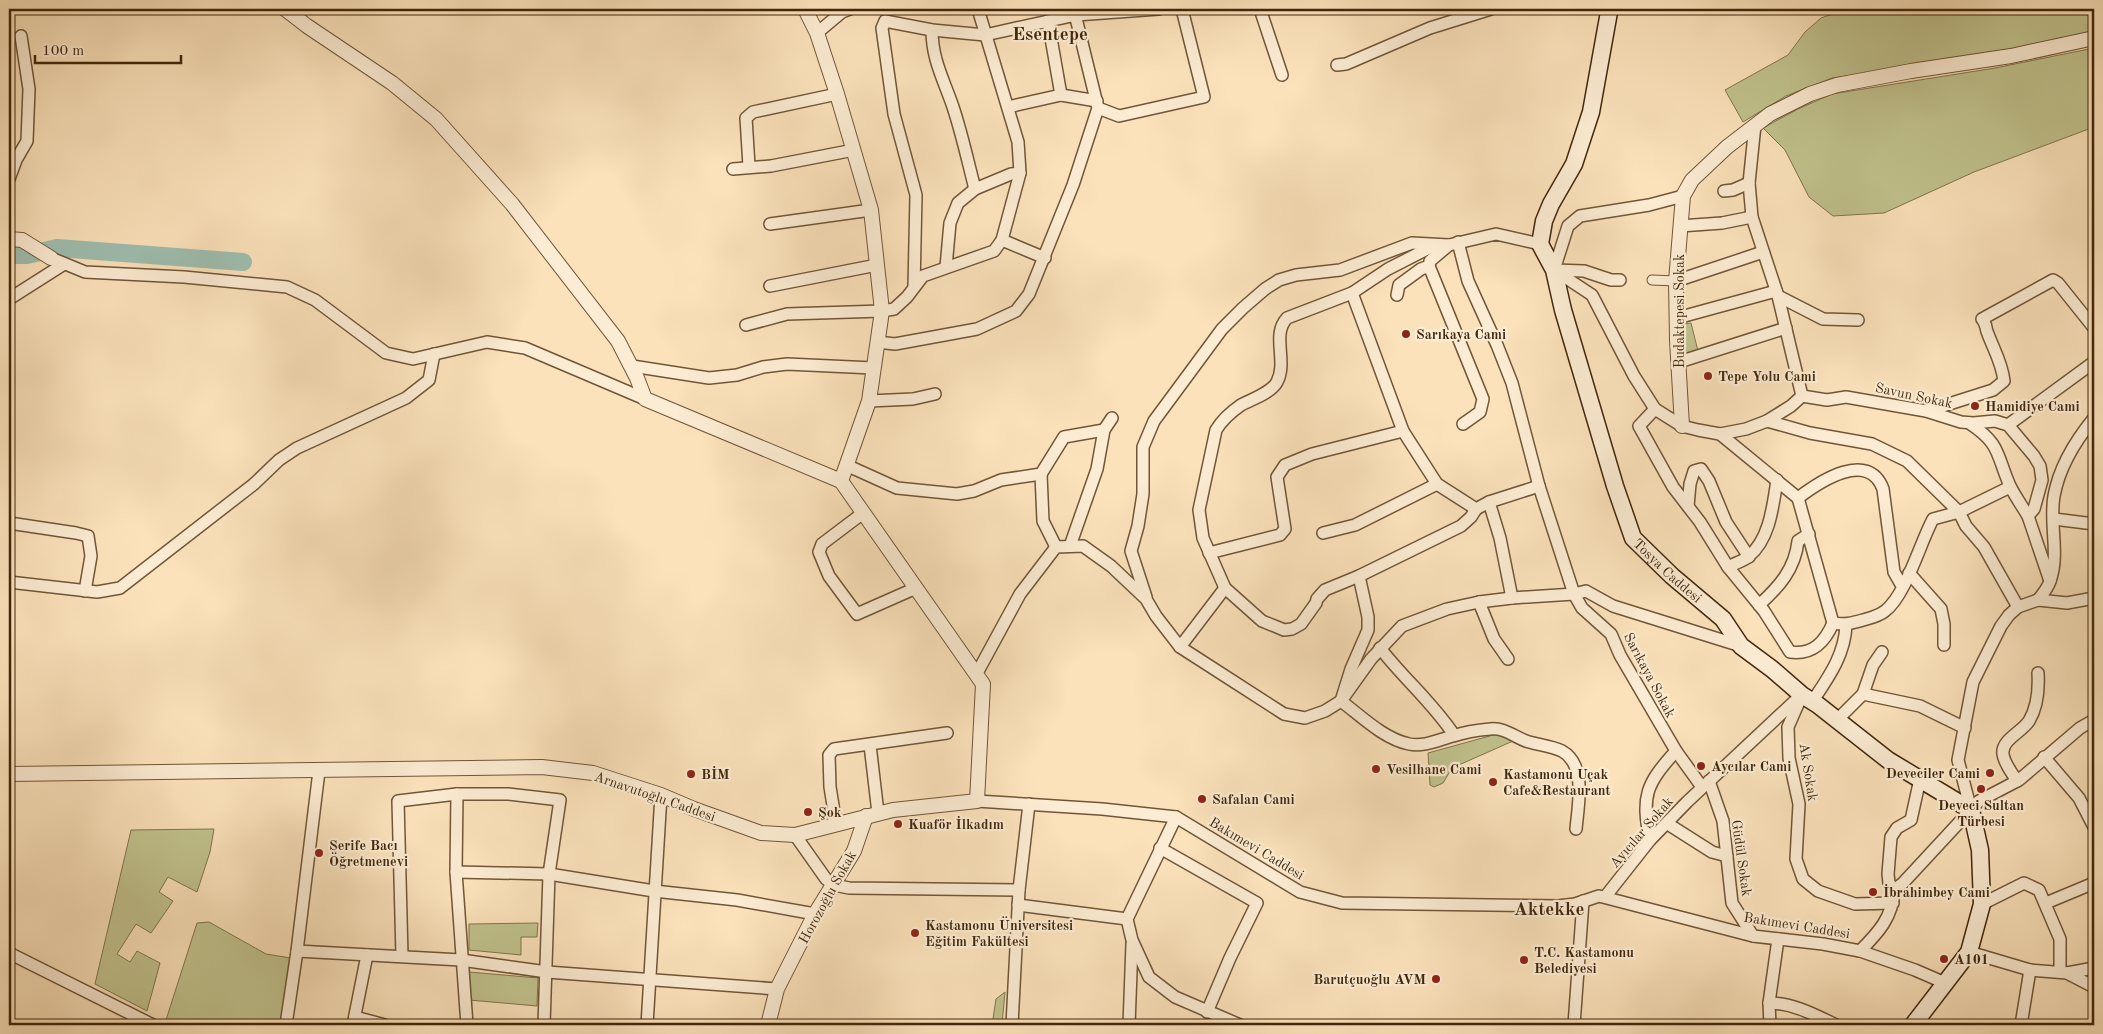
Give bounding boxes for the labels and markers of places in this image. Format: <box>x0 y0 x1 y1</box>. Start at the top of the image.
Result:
marker: Sarıkaya Cami <box>1400 328 1412 340</box>
place label: Sarıkaya Cami <box>1416 328 1506 342</box>
marker: Tepe Yolu Cami <box>1702 370 1714 382</box>
place label: Tepe Yolu Cami <box>1718 370 1816 384</box>
marker: Hamidiye Cami <box>1969 400 1981 412</box>
place label: Hamidiye Cami <box>1985 400 2080 414</box>
marker: Aycılar Cami <box>1695 760 1707 772</box>
place label: Aycılar Cami <box>1711 760 1791 774</box>
marker: Vesilhane Cami <box>1370 763 1382 775</box>
place label: Vesilhane Cami <box>1386 763 1482 777</box>
place label: BİM <box>701 766 730 782</box>
place label: Deveciler Cami <box>1886 767 1980 781</box>
marker: Deveciler Cami <box>1984 767 1996 779</box>
marker: BİM <box>685 768 697 780</box>
place label: Kastamonu Uçak Cafe&Restaurant <box>1503 768 1611 798</box>
marker: Kastamonu Uçak Cafe&Restaurant <box>1487 776 1499 788</box>
marker: Deveci Sultan Türbesi <box>1975 783 1987 795</box>
marker: Safalan Cami <box>1196 793 1208 805</box>
place label: Safalan Cami <box>1212 793 1295 807</box>
place label: Deveci Sultan Türbesi <box>1938 799 2024 829</box>
marker: Şok <box>802 806 814 818</box>
place label: Şok <box>818 806 842 820</box>
place label: Kuaför İlkadım <box>908 816 1004 832</box>
marker: Kuaför İlkadım <box>892 818 904 830</box>
place label: Şerife Bacı Öğretmenevi <box>329 839 408 869</box>
marker: Şerife Bacı Öğretmenevi <box>313 847 325 859</box>
place label: İbrahimbey Cami <box>1883 884 1990 900</box>
marker: İbrahimbey Cami <box>1867 886 1879 898</box>
place label: Kastamonu Üniversitesi Eğitim Fakültesi <box>925 916 1073 949</box>
marker: Kastamonu Üniversitesi Eğitim Fakültesi <box>909 927 921 939</box>
place label: T.C. Kastamonu Belediyesi <box>1534 946 1634 976</box>
marker: A101 <box>1938 953 1950 965</box>
place label: A101 <box>1954 953 1989 967</box>
marker: T.C. Kastamonu Belediyesi <box>1518 954 1530 966</box>
place label: Barutçuoğlu AVM <box>1313 973 1427 987</box>
marker: Barutçuoğlu AVM <box>1430 973 1442 985</box>

